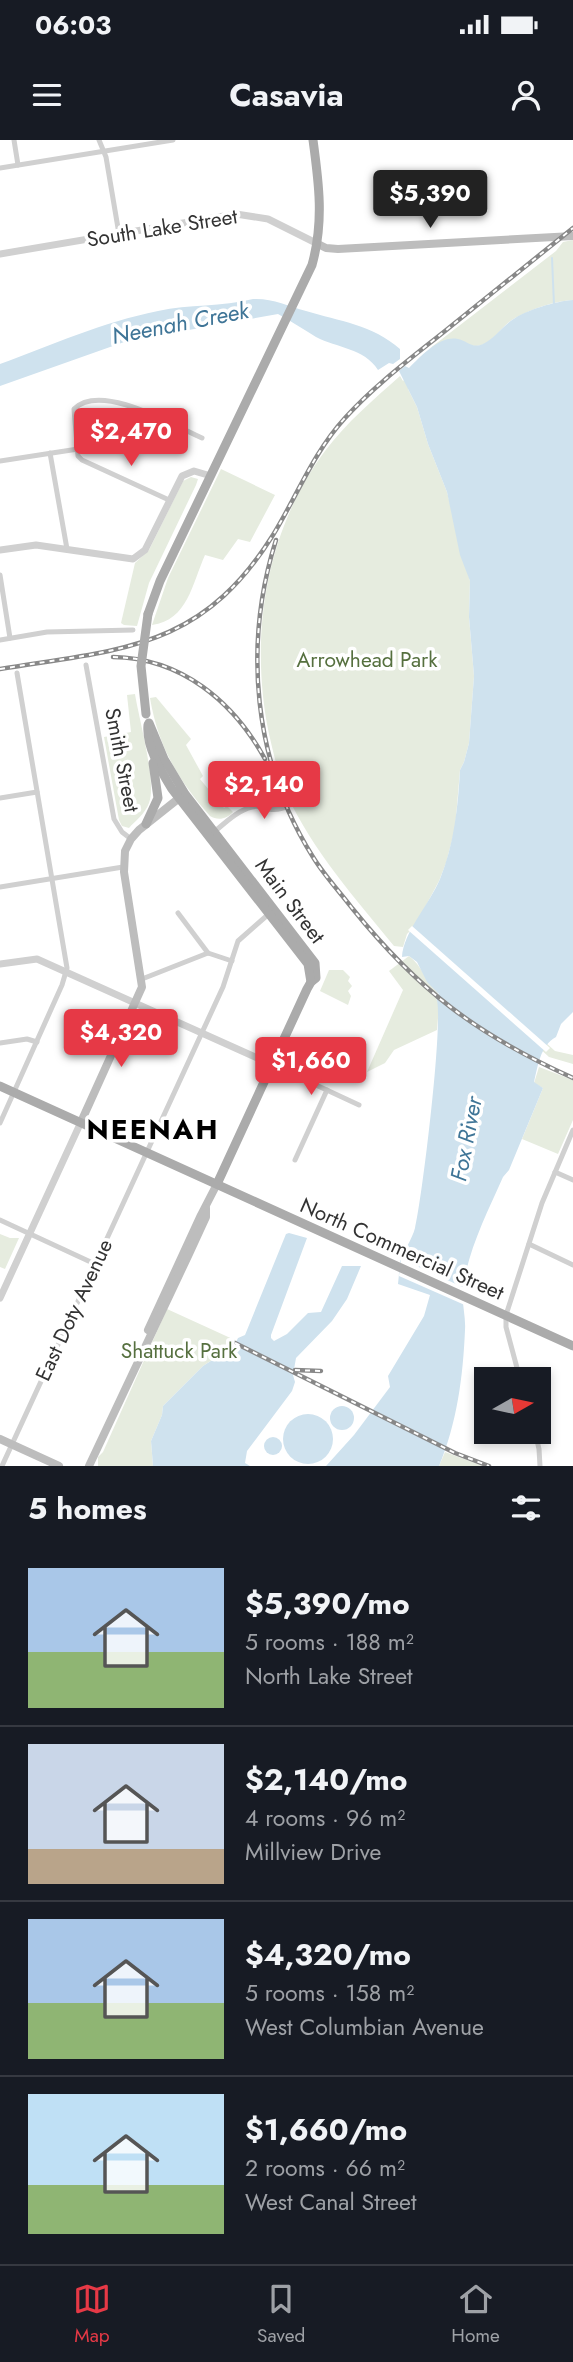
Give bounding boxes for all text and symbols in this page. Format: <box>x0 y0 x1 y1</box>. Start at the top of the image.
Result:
text: 06:03 <box>35 6 111 44</box>
text: Casavia <box>229 72 344 118</box>
icon: menu <box>28 76 66 114</box>
icon: person <box>507 76 545 114</box>
pin: $5,390 <box>373 171 487 230</box>
text: $5,390 <box>389 176 471 210</box>
street label: South Lake Street <box>85 201 239 255</box>
water label: Neenah Creek <box>109 293 253 353</box>
pin: $2,470 <box>74 408 188 468</box>
text: $2,470 <box>90 414 172 448</box>
park label: Arrowhead Park <box>296 645 438 675</box>
street label: Smith Street <box>97 705 147 815</box>
pin: $2,140 <box>207 762 321 821</box>
text: $2,140 <box>224 767 304 801</box>
street label: Main Street <box>248 852 332 950</box>
pin: $4,320 <box>64 1010 178 1069</box>
text: $4,320 <box>80 1015 162 1049</box>
pin: $1,660 <box>254 1038 368 1097</box>
text: $1,660 <box>271 1043 351 1077</box>
water label: Fox River <box>441 1092 491 1184</box>
district label: NEENAH <box>87 1109 219 1150</box>
street label: North Commercial Street <box>295 1190 509 1308</box>
street label: East Doty Avenue <box>28 1234 120 1386</box>
park label: Shattuck Park <box>121 1336 238 1366</box>
north arrow <box>474 1367 551 1444</box>
map controls <box>474 1367 551 1444</box>
text: 5 homes <box>28 1487 147 1530</box>
icon: filters <box>507 1489 545 1527</box>
text: $5,390/mo <box>245 1582 410 1625</box>
icon: home <box>84 1596 168 1680</box>
text: 5 rooms · 188 m² <box>245 1625 414 1659</box>
text: North Lake Street <box>245 1659 413 1693</box>
text: $2,140/mo <box>245 1758 408 1801</box>
icon: home <box>84 1772 168 1856</box>
text: 4 rooms · 96 m² <box>245 1801 405 1835</box>
text: Millview Drive <box>245 1835 381 1869</box>
text: $4,320/mo <box>245 1933 411 1976</box>
icon: home <box>84 1947 168 2031</box>
text: 5 rooms · 158 m² <box>245 1976 414 2010</box>
text: West Columbian Avenue <box>245 2010 484 2044</box>
text: $1,660/mo <box>245 2108 407 2151</box>
icon: home <box>84 2122 168 2206</box>
text: 2 rooms · 66 m² <box>245 2151 405 2185</box>
text: West Canal Street <box>245 2185 417 2219</box>
tab: Map <box>73 2280 111 2349</box>
tab: Saved <box>257 2280 305 2349</box>
tab: Home <box>451 2280 500 2349</box>

